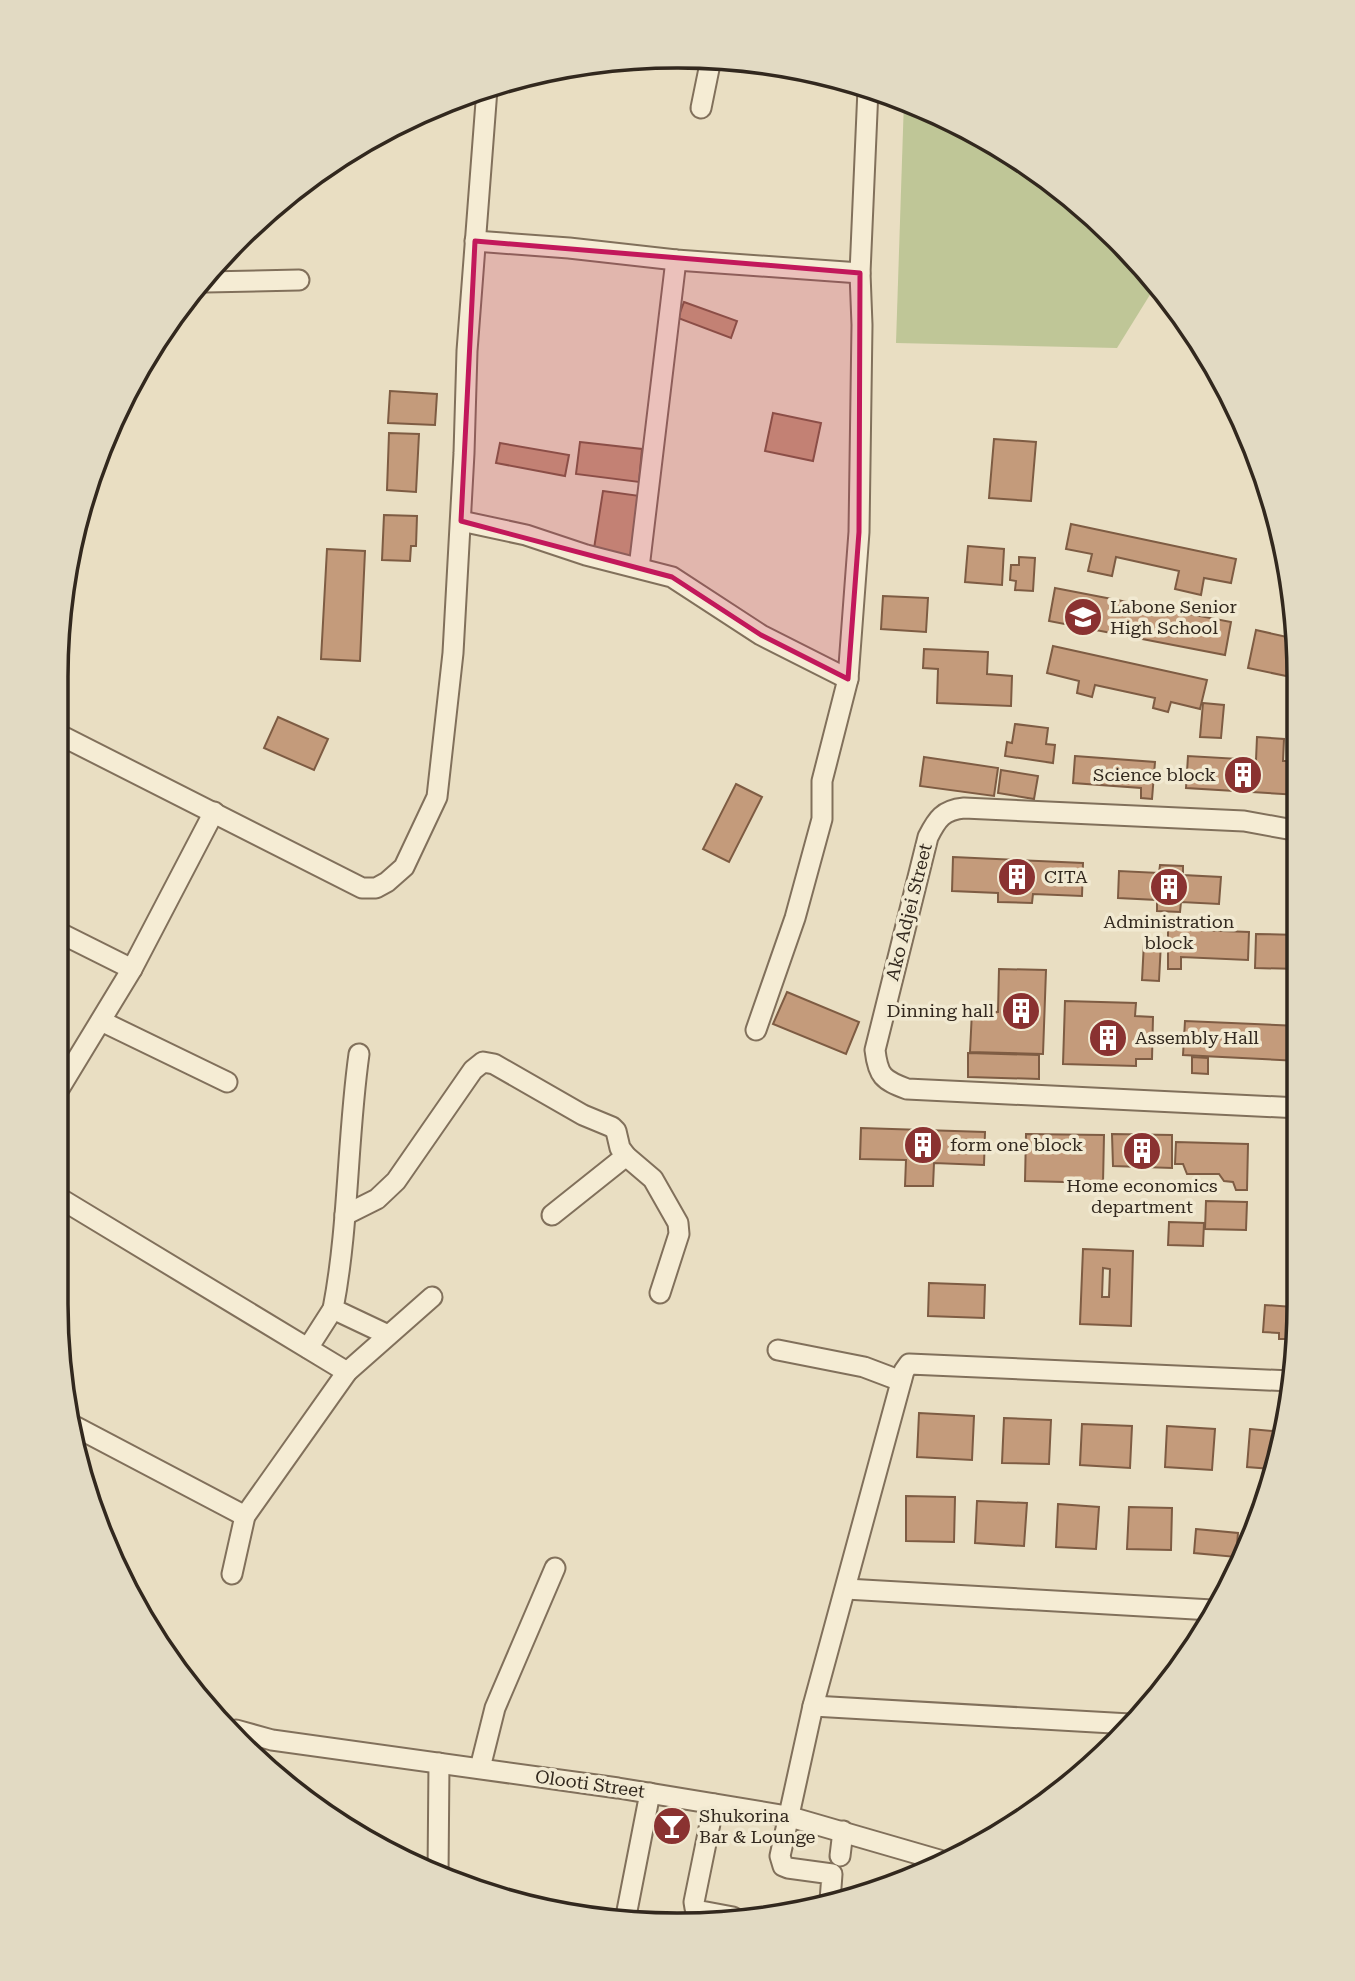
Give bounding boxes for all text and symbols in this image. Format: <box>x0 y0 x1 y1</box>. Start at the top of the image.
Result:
school or university icon: Labone Senior High School <box>1062 596 1104 638</box>
place label: Labone Senior High School <box>1110 596 1237 638</box>
building icon: Science block <box>1222 754 1264 796</box>
place label: Science block <box>1093 764 1216 785</box>
street label: Ako Adjei Street <box>881 841 936 983</box>
building icon: CITA <box>996 856 1038 898</box>
place label: CITA <box>1044 866 1088 887</box>
building icon: Administration block <box>1148 866 1190 908</box>
place label: Administration block <box>1104 911 1235 953</box>
building icon: Dinning hall <box>1000 990 1042 1032</box>
place label: Dinning hall <box>886 1000 994 1021</box>
building icon: Assembly Hall <box>1087 1017 1129 1059</box>
place label: Assembly Hall <box>1135 1027 1259 1048</box>
building icon: form one block <box>902 1124 944 1166</box>
building icon: Home economics department <box>1121 1130 1163 1172</box>
place label: form one block <box>950 1134 1083 1155</box>
place label: Home economics department <box>1066 1175 1218 1217</box>
street label: Olooti Street <box>534 1765 647 1802</box>
bar icon: Shukorina Bar & Lounge <box>651 1805 693 1847</box>
place label: Shukorina Bar & Lounge <box>699 1805 815 1847</box>

